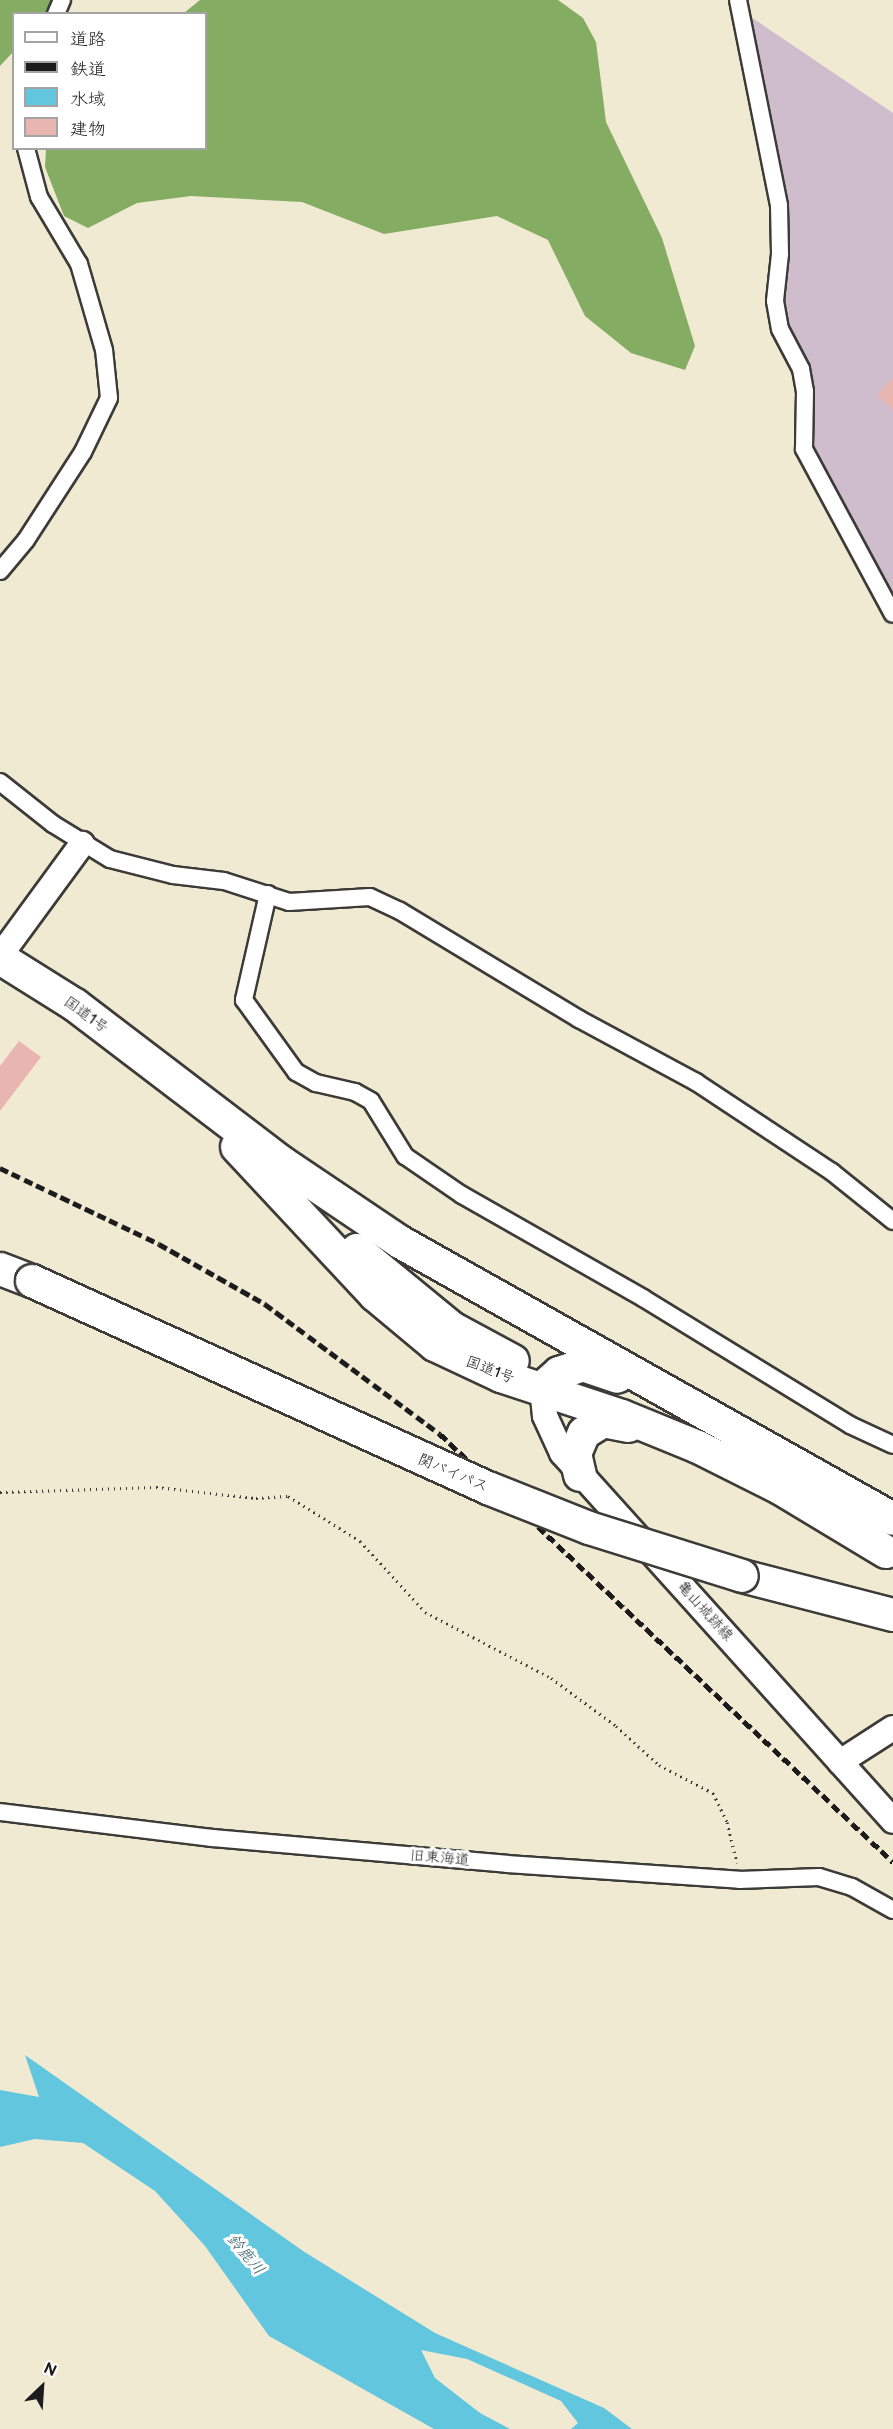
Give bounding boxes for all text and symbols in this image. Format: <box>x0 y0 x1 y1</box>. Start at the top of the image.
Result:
legend <box>12 12 207 150</box>
text: 道路 <box>70 29 106 50</box>
text: 鉄道 <box>70 59 106 80</box>
text: 水域 <box>70 89 106 110</box>
text: 建物 <box>70 119 106 140</box>
street label: 国道1号 <box>60 993 112 1037</box>
street label: 国道1号 <box>463 1352 517 1388</box>
street label: 関バイパス <box>415 1450 491 1496</box>
street label: 亀山城跡線 <box>673 1577 737 1645</box>
street label: 旧東海道 <box>409 1846 471 1870</box>
water label: 鈴鹿川 <box>222 2230 268 2280</box>
north arrow <box>12 2357 72 2417</box>
text: N <box>40 2359 59 2381</box>

